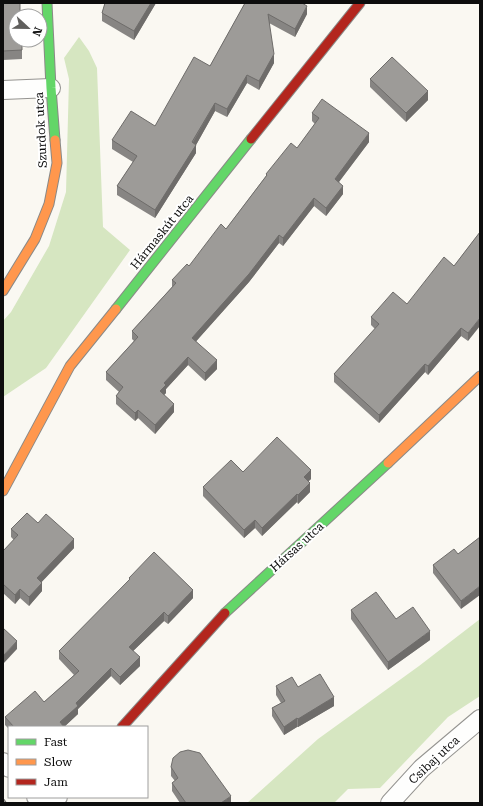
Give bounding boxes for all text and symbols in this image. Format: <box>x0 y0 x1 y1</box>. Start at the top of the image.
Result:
north arrow <box>8 8 48 48</box>
text: N <box>29 25 44 38</box>
street label: Szurdok utca <box>32 91 50 168</box>
street label: Hármaskút utca <box>128 191 197 272</box>
street label: Hársas utca <box>267 519 327 575</box>
legend <box>8 726 148 798</box>
street label: Csibaj utca <box>406 733 463 787</box>
text: Fast <box>44 735 68 749</box>
text: Slow <box>44 755 72 769</box>
text: Jam <box>44 775 68 789</box>

